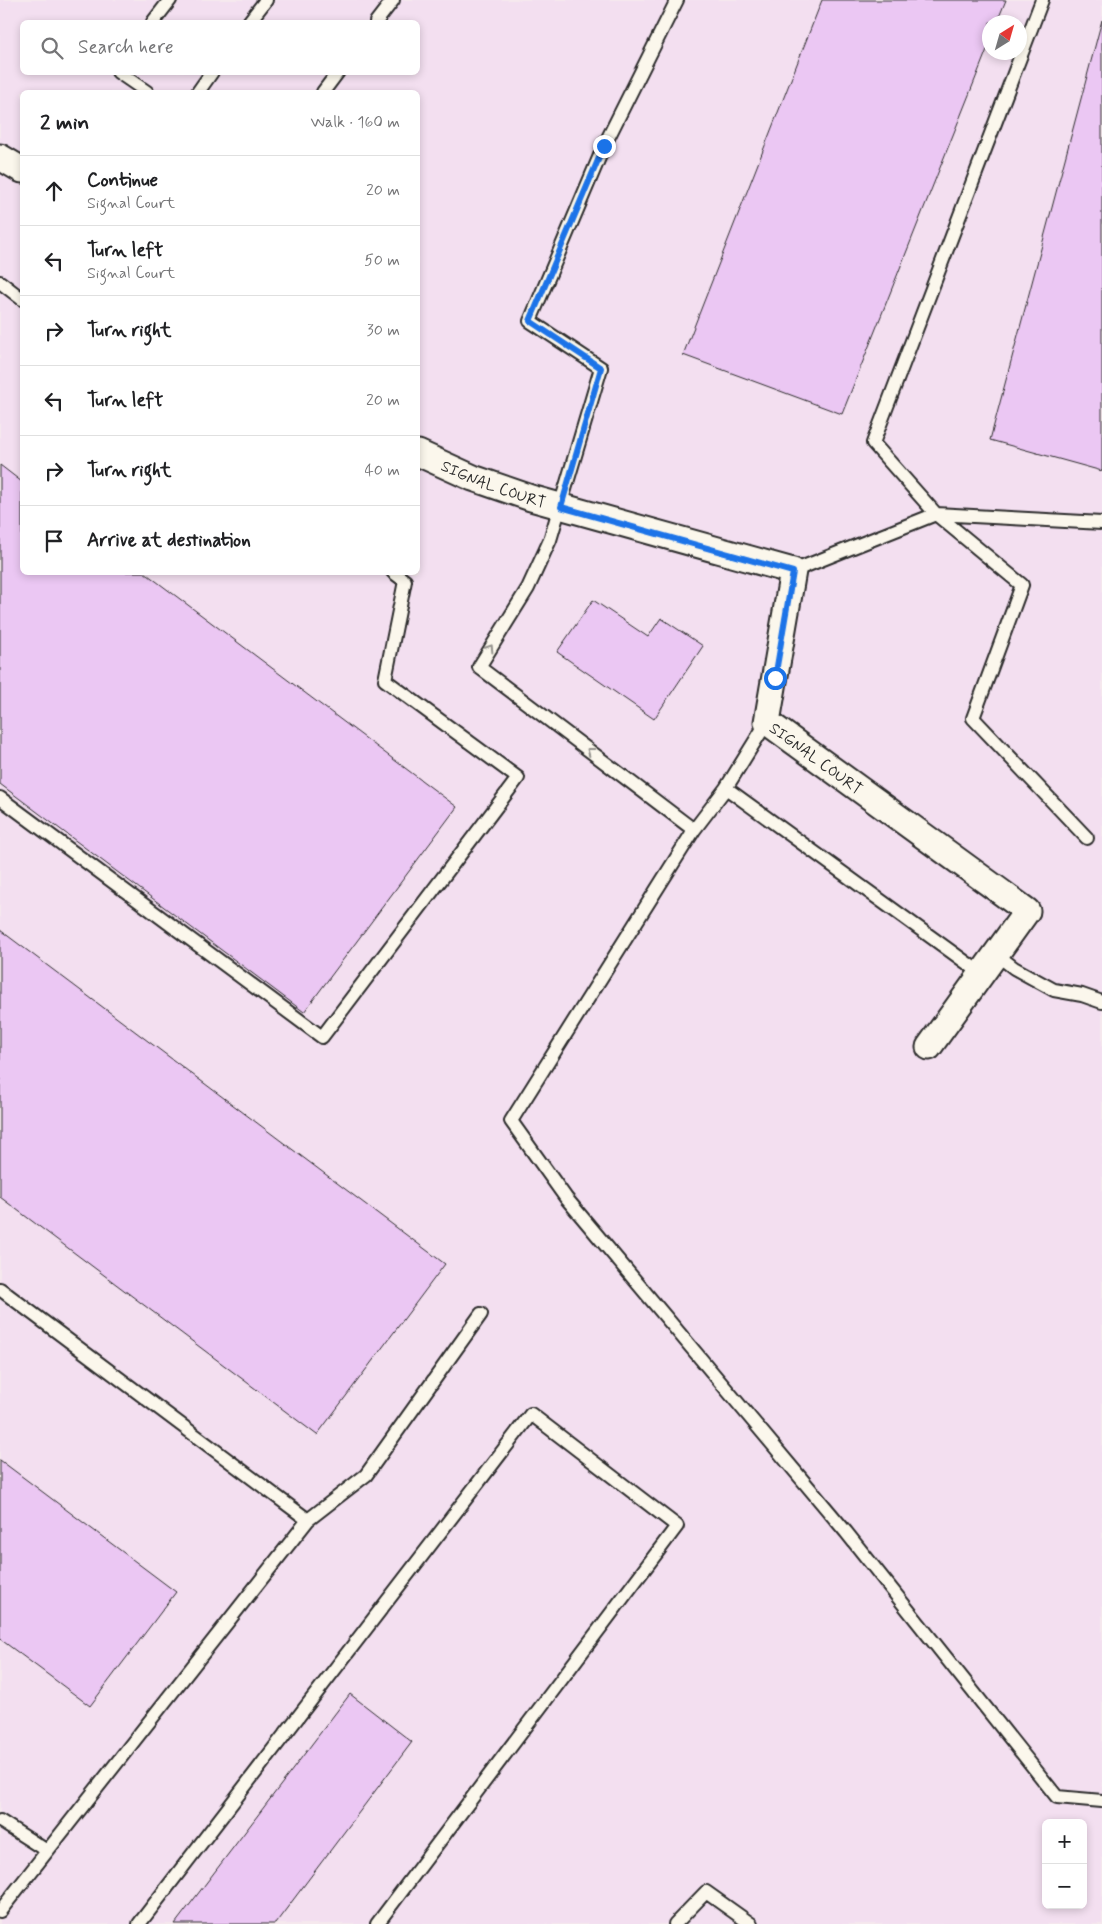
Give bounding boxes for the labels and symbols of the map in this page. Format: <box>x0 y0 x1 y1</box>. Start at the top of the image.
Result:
north arrow <box>982 15 1027 60</box>
route end <box>593 135 616 158</box>
street label: SIGNAL COURT <box>437 456 548 514</box>
one-way arrow <box>484 644 494 653</box>
route start <box>764 667 787 690</box>
street label: SIGNAL COURT <box>765 718 866 800</box>
one-way arrow <box>587 749 596 757</box>

